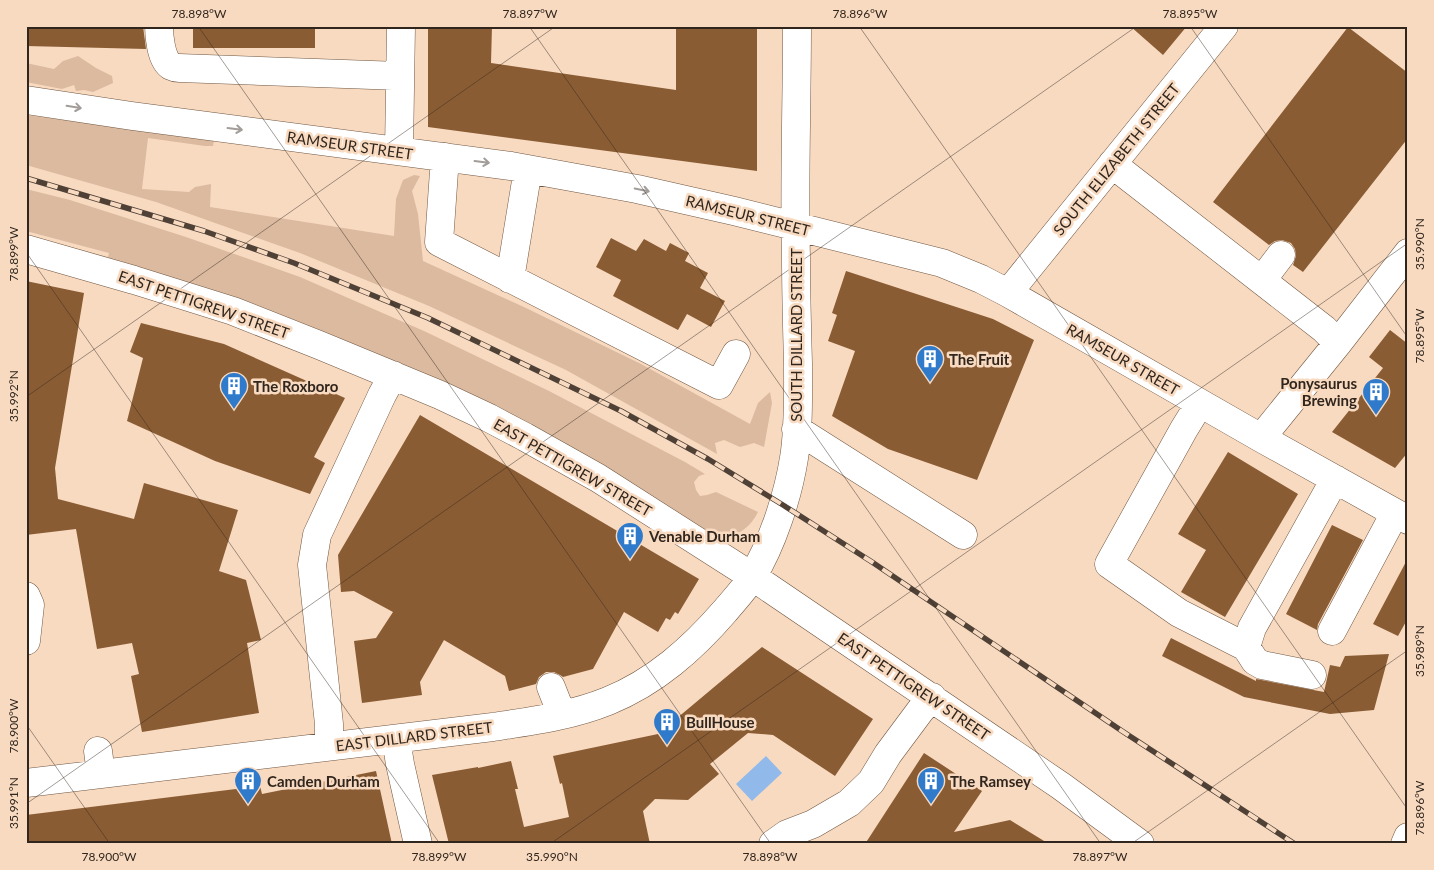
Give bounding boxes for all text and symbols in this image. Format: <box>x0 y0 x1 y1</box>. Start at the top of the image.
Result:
text: 78.898°W <box>171 6 227 21</box>
text: 78.897°W <box>502 6 558 21</box>
text: 78.896°W <box>832 6 888 21</box>
text: 78.895°W <box>1162 6 1218 21</box>
street label: SOUTH ELIZABETH STREET <box>1049 79 1183 239</box>
one-way arrow <box>66 103 82 113</box>
one-way arrow <box>227 124 243 134</box>
street label: RAMSEUR STREET <box>286 127 414 163</box>
one-way arrow <box>474 157 490 167</box>
one-way arrow <box>634 186 650 195</box>
street label: RAMSEUR STREET <box>684 191 812 239</box>
text: 35.990°N <box>1412 218 1427 270</box>
text: 78.899°W <box>6 226 21 282</box>
street label: SOUTH DILLARD STREET <box>787 248 805 422</box>
street label: EAST PETTIGREW STREET <box>116 266 292 342</box>
text: 78.895°W <box>1412 308 1427 364</box>
street label: RAMSEUR STREET <box>1063 319 1183 399</box>
building icon: The Fruit <box>915 344 945 383</box>
place label: The Fruit <box>949 350 1010 368</box>
text: 35.992°N <box>6 370 21 422</box>
building icon: The Roxboro <box>219 371 249 410</box>
place label: Ponysaurus Brewing <box>1280 374 1357 409</box>
place label: The Roxboro <box>253 377 339 395</box>
building icon: Ponysaurus Brewing <box>1361 377 1391 416</box>
street label: EAST PETTIGREW STREET <box>491 414 655 520</box>
building icon: Venable Durham <box>615 521 645 560</box>
place label: Venable Durham <box>648 527 760 545</box>
text: 35.989°N <box>1412 625 1427 677</box>
street label: EAST PETTIGREW STREET <box>835 628 994 744</box>
text: 78.900°W <box>6 698 21 754</box>
building icon: BullHouse <box>652 707 682 746</box>
place label: BullHouse <box>686 713 755 731</box>
street label: EAST DILLARD STREET <box>335 717 493 755</box>
building icon: Camden Durham <box>233 766 263 805</box>
building icon: The Ramsey <box>916 766 946 805</box>
place label: Camden Durham <box>267 772 380 790</box>
place label: The Ramsey <box>950 772 1031 790</box>
text: 35.991°N <box>6 777 21 829</box>
text: 78.896°W <box>1412 780 1427 836</box>
text: 78.900°W <box>81 849 137 864</box>
text: 78.899°W <box>411 849 467 864</box>
text: 35.990°N <box>526 849 578 864</box>
text: 78.898°W <box>742 849 798 864</box>
text: 78.897°W <box>1072 849 1128 864</box>

